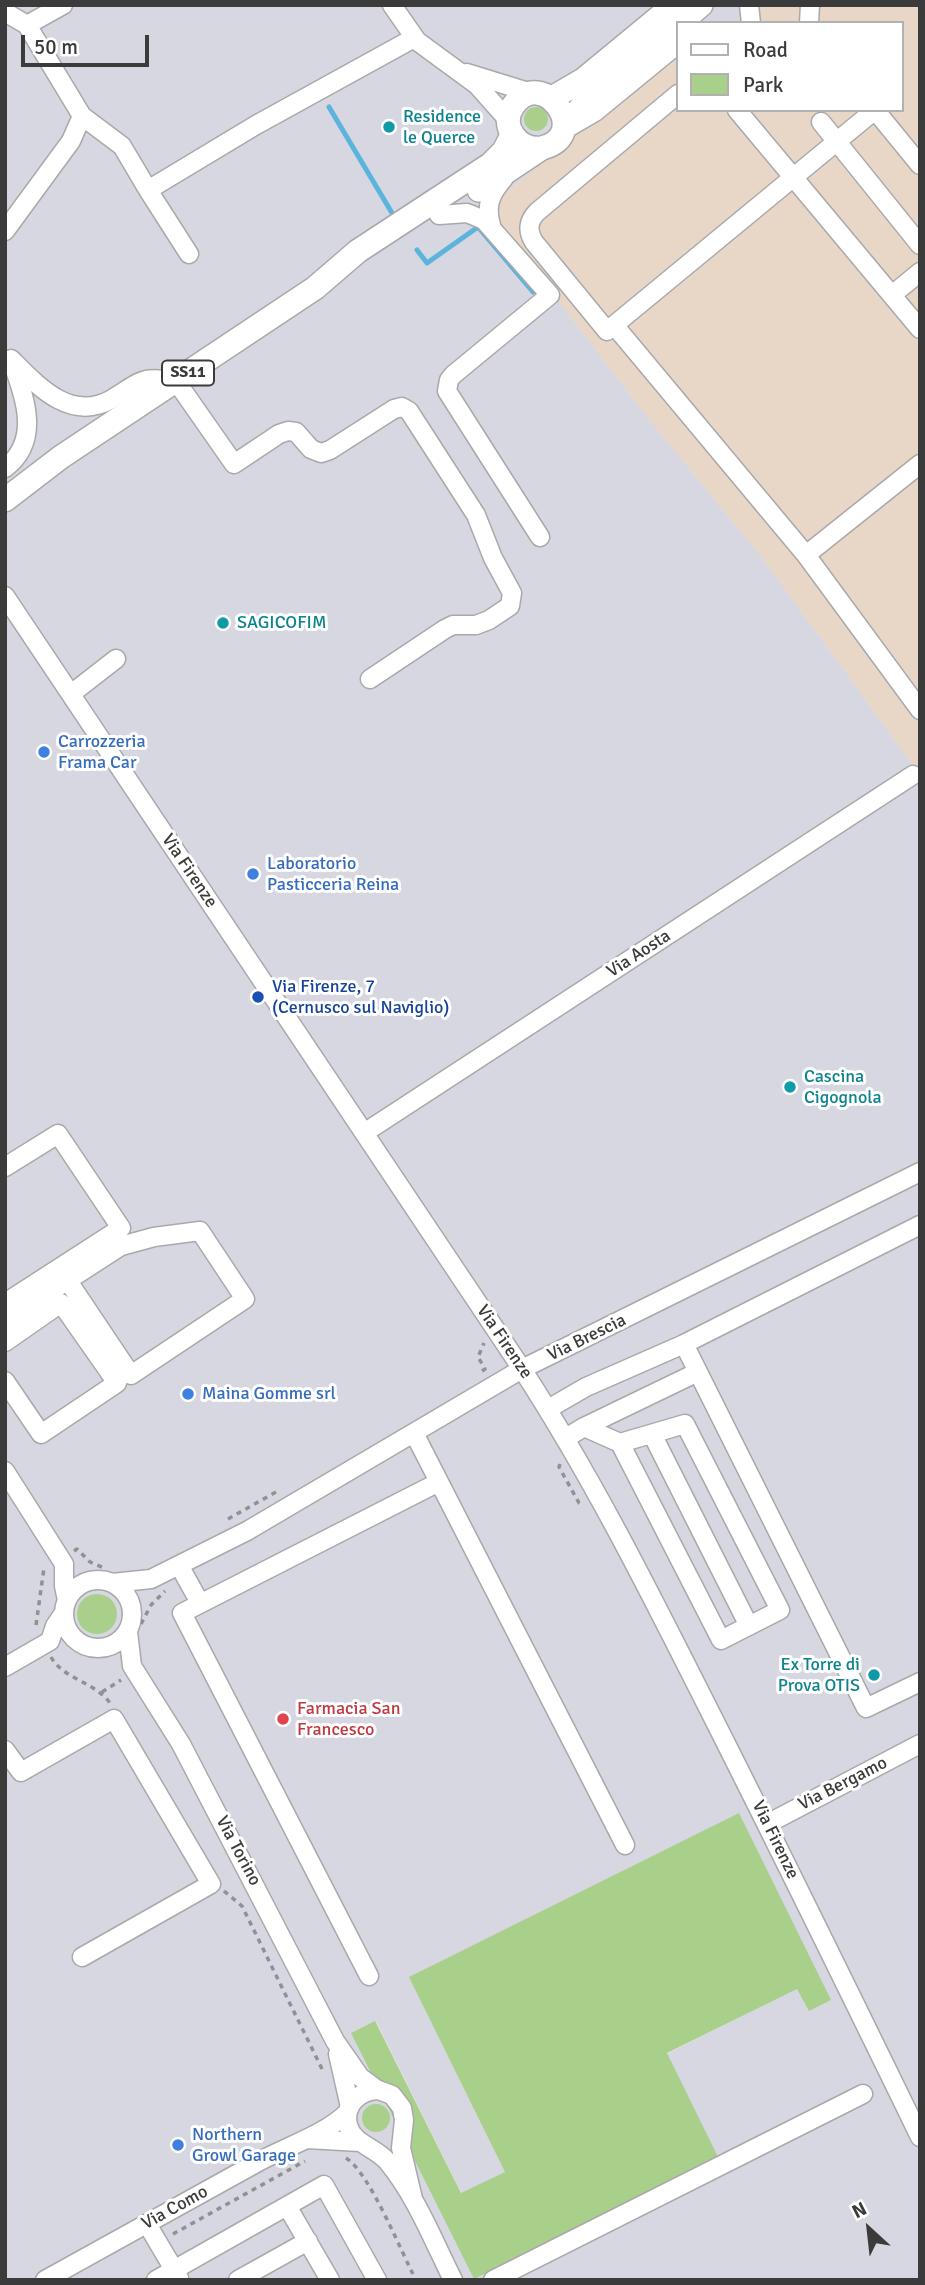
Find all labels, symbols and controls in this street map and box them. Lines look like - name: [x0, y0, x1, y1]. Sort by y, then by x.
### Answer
- scale bar: [24, 21, 152, 65]
- legend: [676, 21, 904, 112]
- text: 50 m: [34, 34, 78, 60]
- text: Road: [743, 37, 788, 63]
- text: Park: [743, 72, 783, 98]
- place label: Residence le Querce: [403, 106, 481, 148]
- marker: Residence le Querce: [381, 119, 397, 135]
- road number: SS11: [162, 360, 214, 386]
- place label: SAGICOFIM: [237, 612, 326, 634]
- marker: SAGICOFIM: [215, 615, 231, 631]
- place label: Carrozzeria Frama Car: [58, 731, 146, 774]
- marker: Carrozzeria Frama Car: [36, 744, 52, 760]
- street label: Via Firenze: [156, 830, 222, 912]
- place label: Laboratorio Pasticceria Reina: [267, 853, 399, 896]
- marker: Laboratorio Pasticceria Reina: [245, 866, 261, 882]
- street label: Via Aosta: [603, 925, 675, 983]
- place label: Via Firenze, 7 (Cernusco sul Naviglio): [272, 976, 449, 1018]
- marker: Via Firenze, 7 (Cernusco sul Naviglio): [250, 989, 266, 1005]
- place label: Cascina Cigognola: [804, 1066, 882, 1108]
- marker: Cascina Cigognola: [782, 1079, 798, 1095]
- street label: Via Firenze: [471, 1301, 537, 1383]
- street label: Via Brescia: [544, 1310, 630, 1366]
- place label: Maina Gomme srl: [202, 1383, 336, 1405]
- marker: Maina Gomme srl: [180, 1386, 196, 1402]
- place label: Ex Torre di Prova OTIS: [778, 1654, 860, 1696]
- marker: Ex Torre di Prova OTIS: [866, 1667, 882, 1683]
- place label: Farmacia San Francesco: [297, 1698, 401, 1740]
- marker: Farmacia San Francesco: [275, 1711, 291, 1727]
- street label: Via Bergamo: [795, 1752, 891, 1816]
- street label: Via Firenze: [747, 1797, 803, 1883]
- street label: Via Torino: [211, 1812, 265, 1890]
- place label: Northern Growl Garage: [192, 2124, 296, 2166]
- marker: Northern Growl Garage: [170, 2137, 186, 2153]
- street label: Via Como: [138, 2181, 212, 2235]
- north arrow: [834, 2194, 904, 2264]
- text: N: [848, 2197, 871, 2224]

